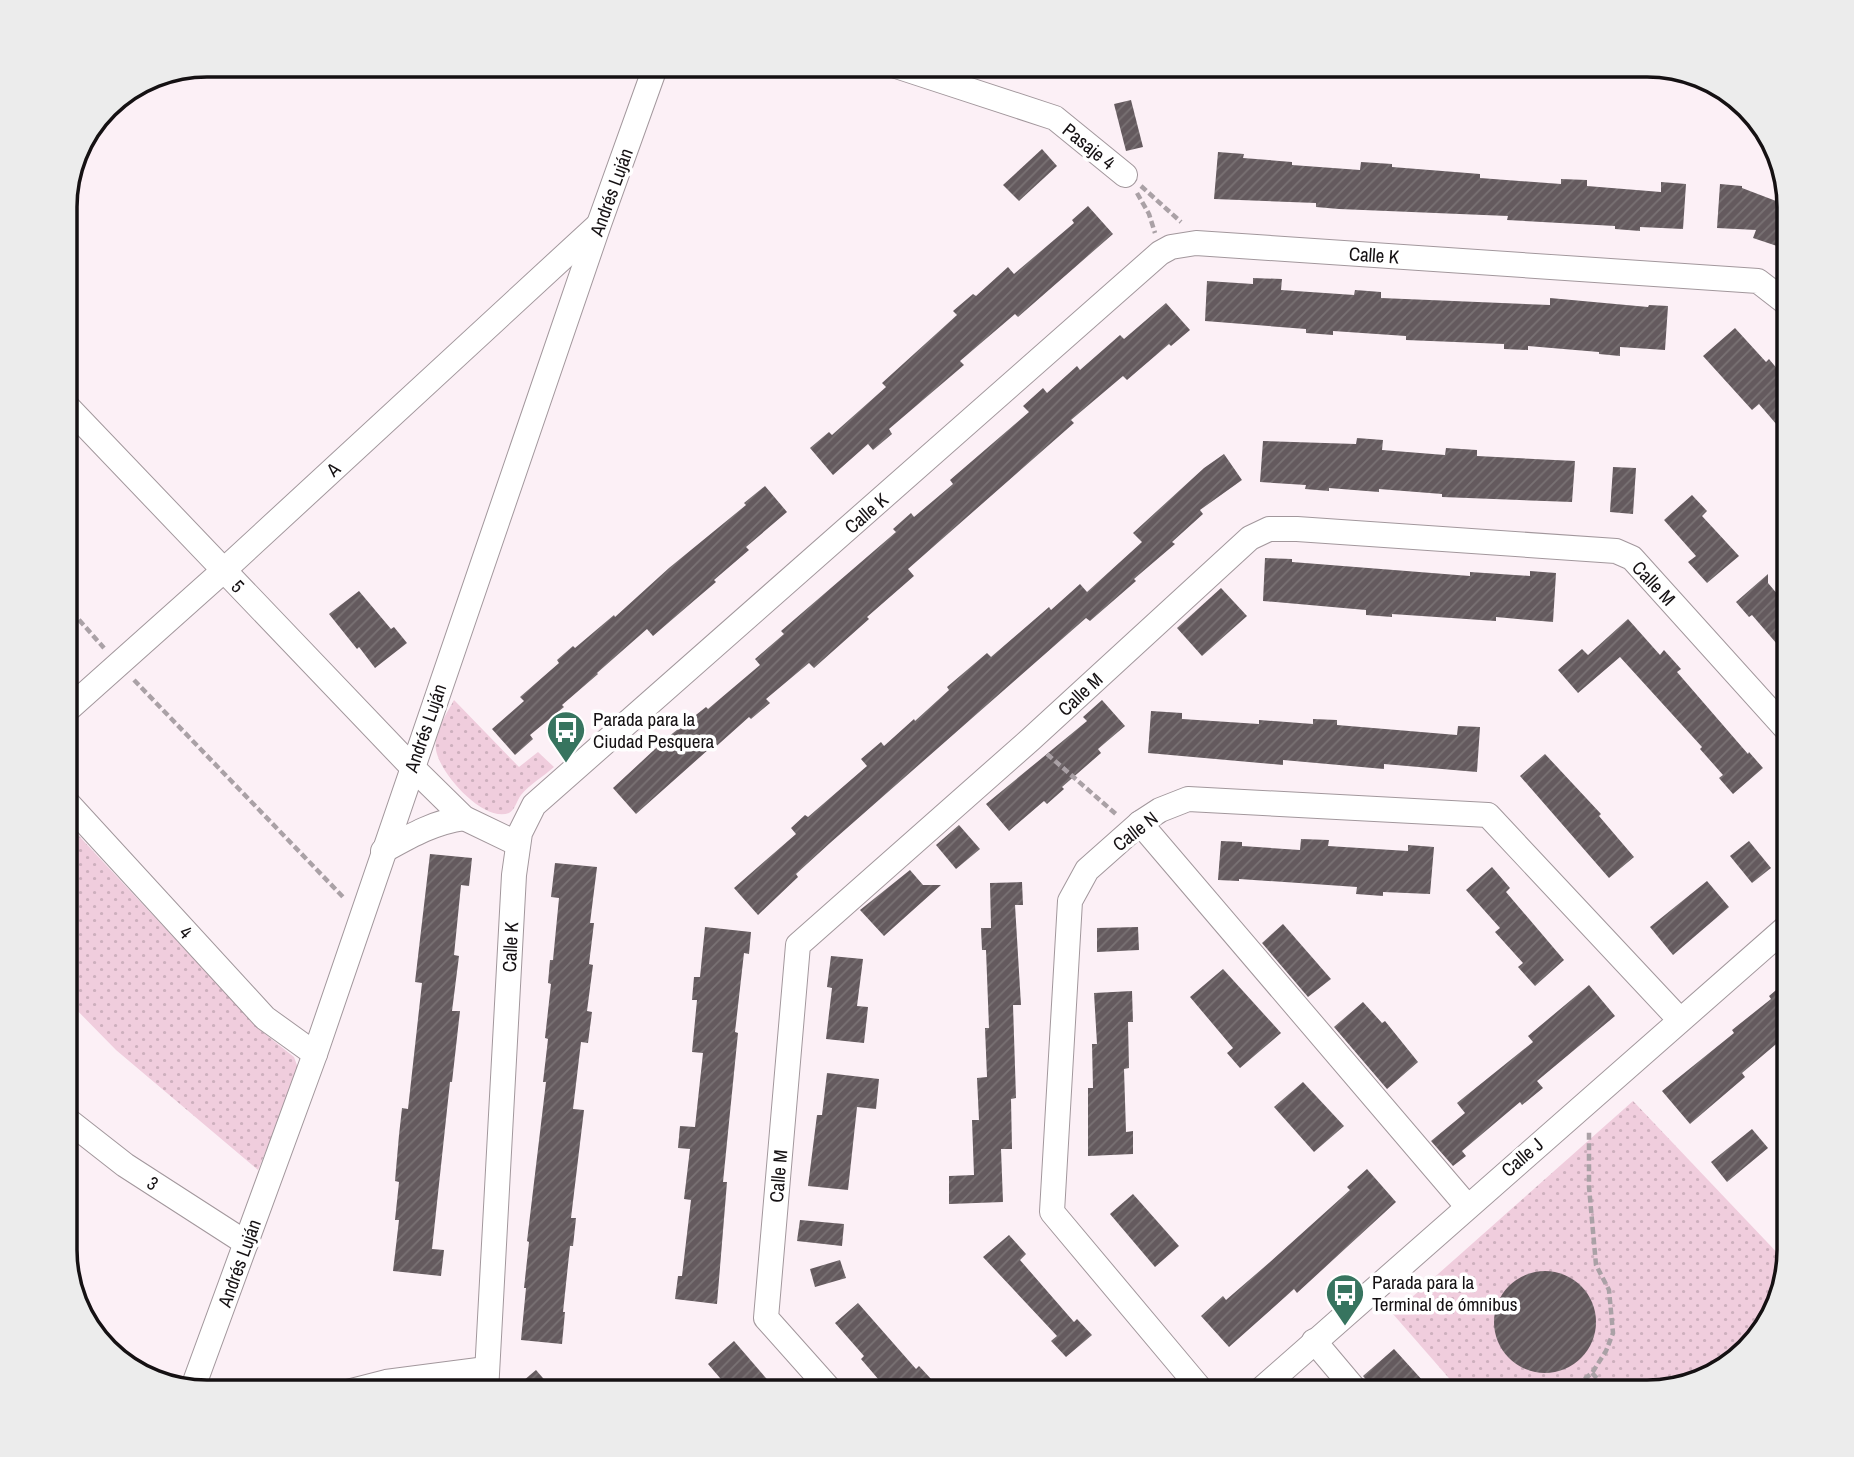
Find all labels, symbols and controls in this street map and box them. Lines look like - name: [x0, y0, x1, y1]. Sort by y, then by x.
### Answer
- street label: Pasaje 4: [1057, 117, 1121, 175]
- street label: Andrés Luján: [583, 144, 639, 241]
- street label: Calle K: [1348, 240, 1401, 270]
- street label: A: [320, 456, 346, 483]
- street label: Calle K: [839, 486, 894, 539]
- street label: Calle M: [1626, 555, 1682, 611]
- street label: 5: [226, 574, 251, 598]
- street label: Calle M: [1052, 666, 1108, 722]
- street label: Andrés Luján: [397, 680, 452, 777]
- place label: Parada para la Ciudad Pesquera: [593, 706, 715, 754]
- bus stop icon: Parada para la Ciudad Pesquera: [545, 709, 587, 764]
- street label: Calle N: [1107, 805, 1163, 857]
- street label: 4: [173, 920, 199, 944]
- street label: Calle K: [496, 921, 524, 973]
- street label: Calle J: [1495, 1132, 1549, 1182]
- street label: Calle M: [763, 1149, 793, 1203]
- street label: 3: [142, 1170, 164, 1196]
- street label: Andrés Luján: [211, 1215, 267, 1312]
- place label: Parada para la Terminal de ómnibus: [1372, 1269, 1518, 1317]
- bus stop icon: Parada para la Terminal de ómnibus: [1324, 1272, 1366, 1327]

